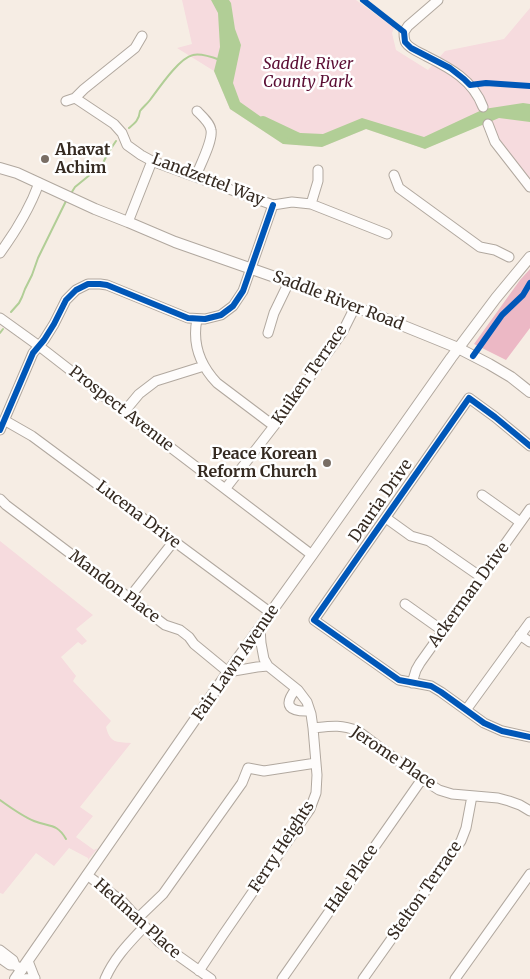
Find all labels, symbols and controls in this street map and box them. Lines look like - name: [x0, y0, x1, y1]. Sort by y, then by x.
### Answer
- park label: Saddle River County Park: [263, 54, 353, 92]
- place label: Ahavat Achim: [55, 140, 110, 178]
- street label: Landzettel Way: [149, 150, 267, 210]
- marker: Ahavat Achim: [39, 153, 51, 165]
- street label: Saddle River Road: [270, 267, 406, 335]
- street label: Kuiken Terrace: [269, 322, 351, 428]
- street label: Prospect Avenue: [65, 362, 177, 456]
- place label: Peace Korean Reform Church: [197, 444, 317, 482]
- street label: Dauria Drive: [345, 456, 417, 546]
- marker: Peace Korean Reform Church: [321, 457, 333, 469]
- street label: Lucena Drive: [92, 477, 184, 553]
- street label: Ackerman Drive: [425, 539, 513, 651]
- street label: Mandon Place: [65, 547, 163, 627]
- street label: Fair Lawn Avenue: [189, 601, 283, 725]
- street label: Jerome Place: [347, 723, 439, 793]
- street label: Ferry Heights: [245, 798, 319, 896]
- street label: Stelton Terrace: [384, 838, 466, 944]
- street label: Hale Place: [322, 841, 382, 917]
- street label: Hedman Place: [90, 875, 184, 963]

